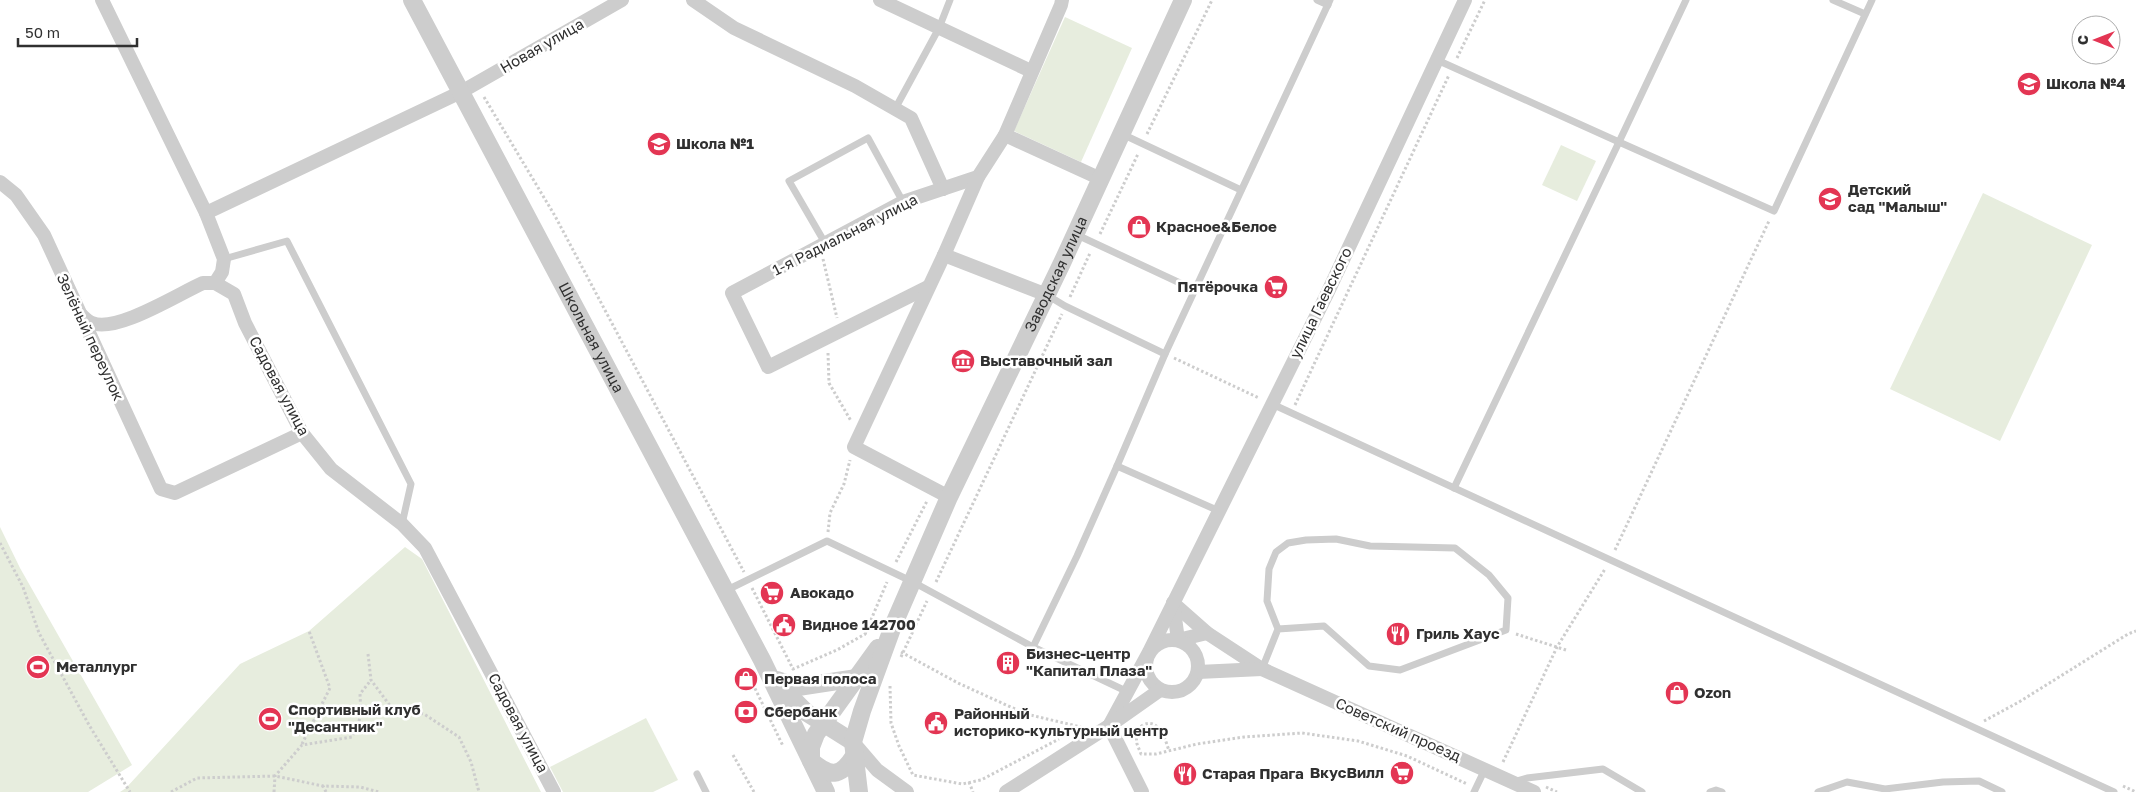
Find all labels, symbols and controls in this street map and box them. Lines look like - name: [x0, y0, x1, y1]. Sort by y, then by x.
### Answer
- street label: Новая улица: [496, 14, 587, 76]
- scale bar: [18, 15, 136, 47]
- north arrow: [2071, 15, 2121, 65]
- text: 50 m: [25, 23, 60, 41]
- text: С: [2074, 35, 2091, 45]
- school or university icon: Школа №4: [2016, 71, 2042, 97]
- place label: Школа №4: [2046, 74, 2126, 92]
- school or university icon: Школа №1: [646, 131, 672, 157]
- place label: Школа №1: [676, 134, 754, 152]
- place label: Детский сад "Малыш": [1848, 180, 1947, 215]
- school or university icon: Детский сад "Малыш": [1817, 186, 1843, 212]
- street label: 1-я Радиальная улица: [769, 190, 920, 279]
- street label: Заводская улица: [1020, 213, 1090, 335]
- shop icon: Красное&Белое: [1126, 214, 1152, 240]
- place label: Красное&Белое: [1156, 217, 1277, 235]
- street label: улица Гаевского: [1285, 244, 1355, 361]
- street label: Зелёный переулок: [53, 270, 128, 403]
- supermarket icon: Пятёрочка: [1263, 274, 1289, 300]
- place label: Пятёрочка: [1177, 277, 1258, 295]
- street label: Школьная улица: [555, 279, 628, 395]
- street label: Садовая улица: [246, 333, 314, 438]
- museum icon: Выставочный зал: [950, 348, 976, 374]
- place label: Выставочный зал: [980, 351, 1113, 369]
- supermarket icon: Авокадо: [759, 580, 785, 606]
- place label: Авокадо: [790, 583, 854, 601]
- public building icon: Видное 142700: [771, 612, 797, 638]
- place label: Видное 142700: [802, 615, 916, 633]
- restaurant icon: Гриль Хаус: [1385, 621, 1411, 647]
- place label: Гриль Хаус: [1416, 624, 1500, 642]
- place label: Бизнес-центр "Капитал Плаза": [1026, 644, 1152, 679]
- building icon: Бизнес-центр "Капитал Плаза": [995, 650, 1021, 676]
- sports icon: Металлург: [25, 654, 51, 680]
- place label: Металлург: [56, 657, 137, 675]
- shop icon: Первая полоса: [733, 666, 759, 692]
- place label: Первая полоса: [764, 669, 877, 687]
- street label: Садовая улица: [485, 670, 553, 775]
- shop icon: Ozon: [1664, 680, 1690, 706]
- place label: Ozon: [1694, 683, 1731, 701]
- street label: Советский проезд: [1333, 693, 1464, 765]
- bank icon: Сбербанк: [733, 699, 759, 725]
- place label: Спортивный клуб "Десантник": [288, 700, 421, 735]
- place label: Сбербанк: [764, 702, 838, 720]
- place label: Районный историко-культурный центр: [954, 704, 1168, 739]
- sports icon: Спортивный клуб "Десантник": [257, 706, 283, 732]
- public building icon: Районный историко-культурный центр: [923, 710, 949, 736]
- supermarket icon: ВкусВилл: [1389, 760, 1415, 786]
- restaurant icon: Старая Прага: [1172, 761, 1198, 787]
- place label: ВкусВилл: [1310, 763, 1384, 781]
- place label: Старая Прага: [1202, 764, 1304, 782]

